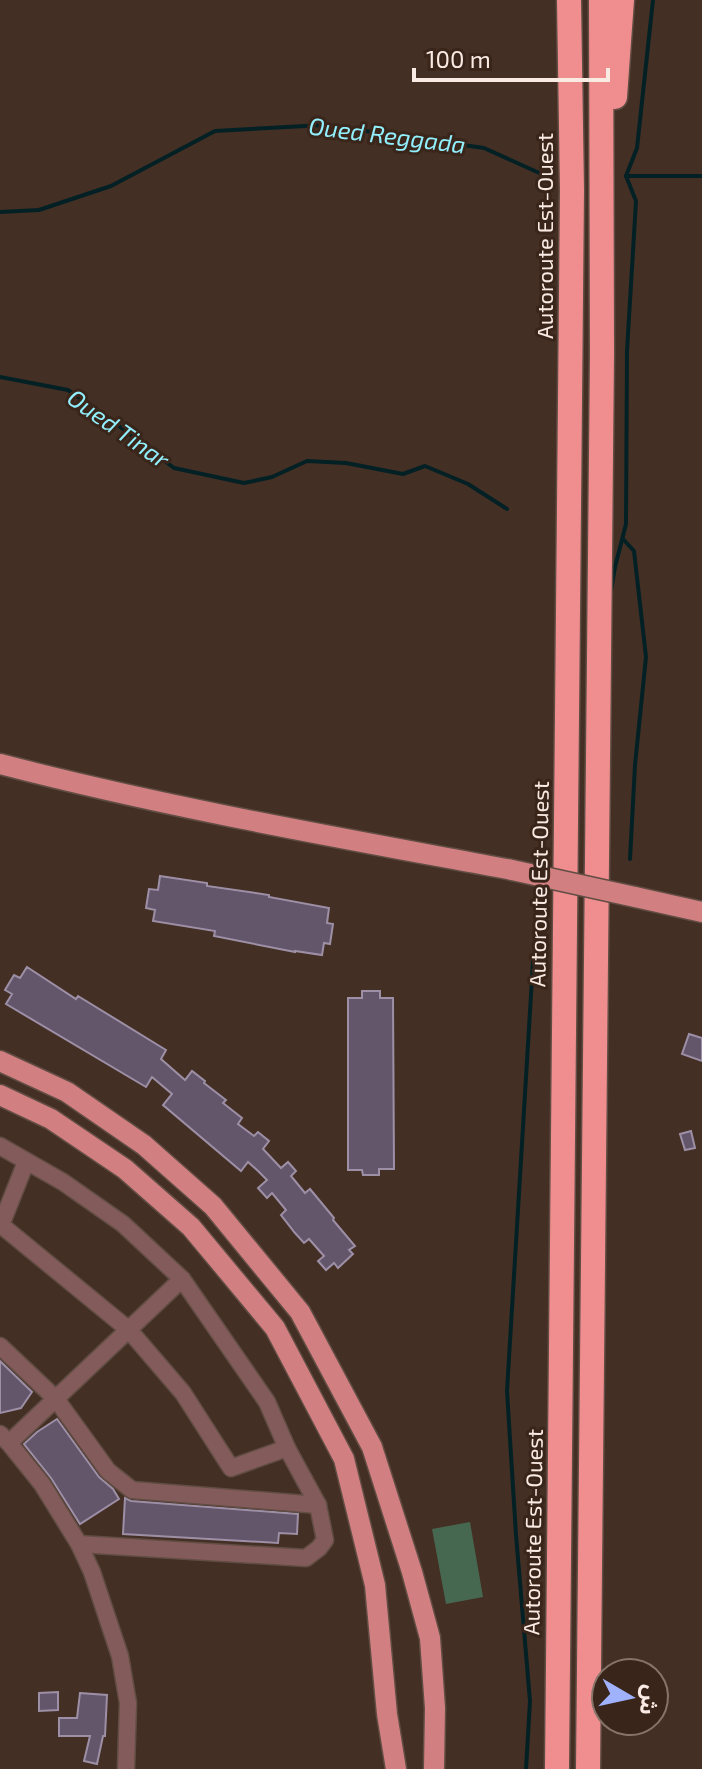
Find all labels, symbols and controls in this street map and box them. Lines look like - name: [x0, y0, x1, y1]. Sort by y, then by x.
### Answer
- scale bar: [414, 32, 608, 82]
- text: 100 m: [426, 44, 491, 73]
- water label: Oued Reggada: [307, 110, 467, 159]
- street label: Autoroute Est-Ouest: [531, 133, 557, 339]
- water label: Oued Tinar: [62, 382, 176, 474]
- street label: Autoroute Est-Ouest: [523, 781, 553, 987]
- street label: Autoroute Est-Ouest: [517, 1429, 547, 1635]
- north arrow: [590, 1657, 670, 1737]
- text: ش: [635, 1683, 666, 1717]

